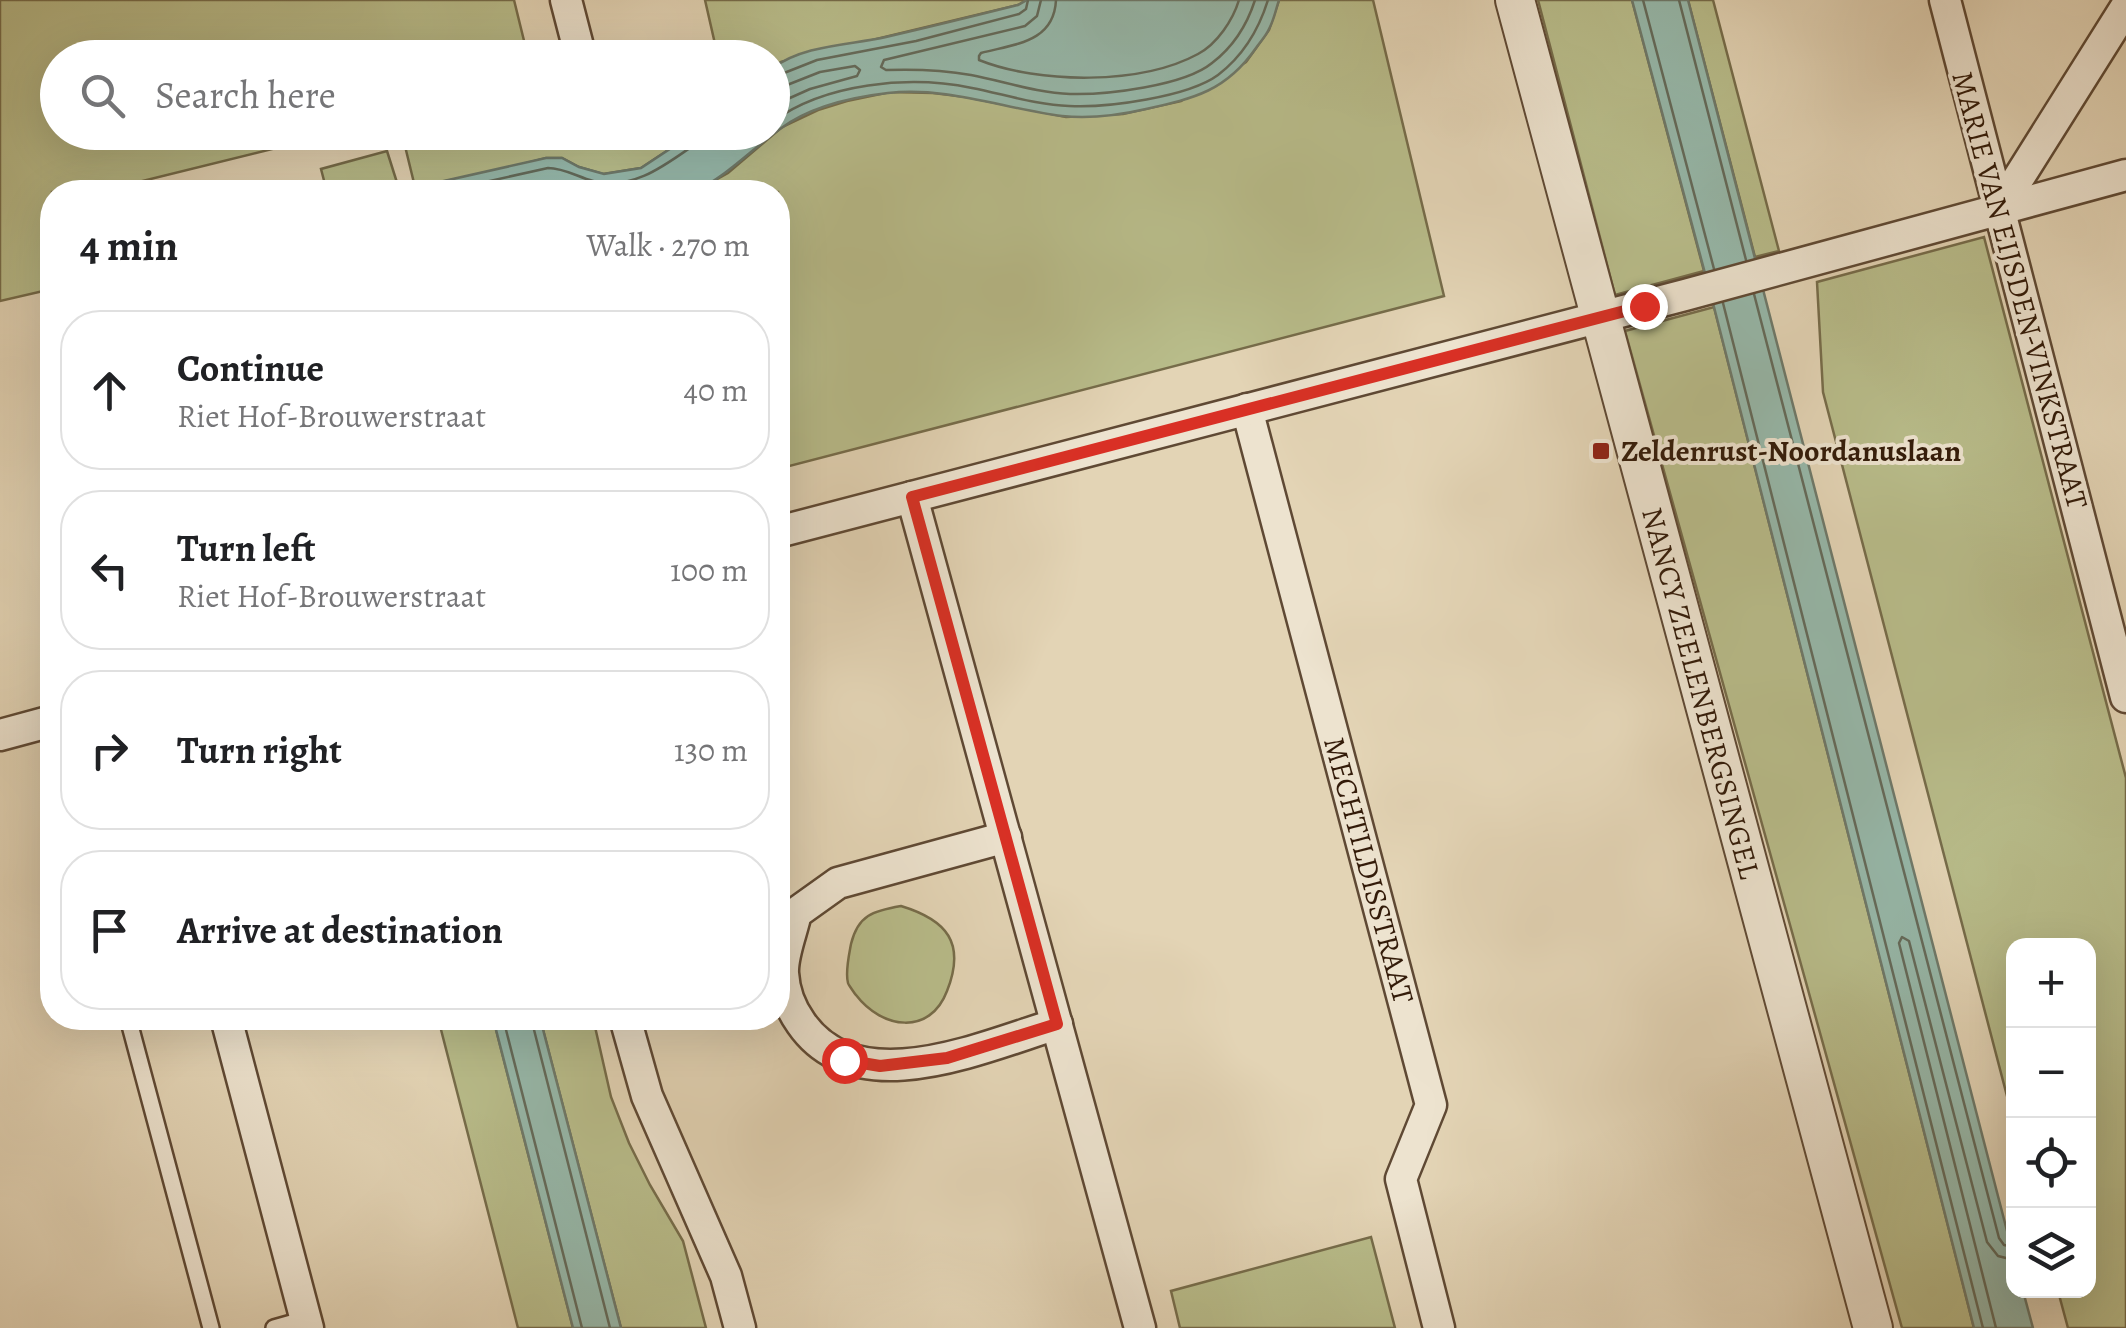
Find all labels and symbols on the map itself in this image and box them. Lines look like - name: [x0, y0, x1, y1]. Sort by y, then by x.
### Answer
- street label: MARIE VAN EIJSDEN-VINKSTRAAT: [1942, 67, 2098, 514]
- route end: [1622, 284, 1668, 330]
- place label: Zeldenrust-Noordanuslaan: [1621, 431, 1961, 471]
- marker: Zeldenrust-Noordanuslaan: [1590, 440, 1612, 462]
- street label: NANCY ZEELENBERGSINGEL: [1632, 503, 1770, 884]
- street label: MECHTILDISSTRAAT: [1314, 732, 1424, 1008]
- route start: [822, 1038, 868, 1084]

